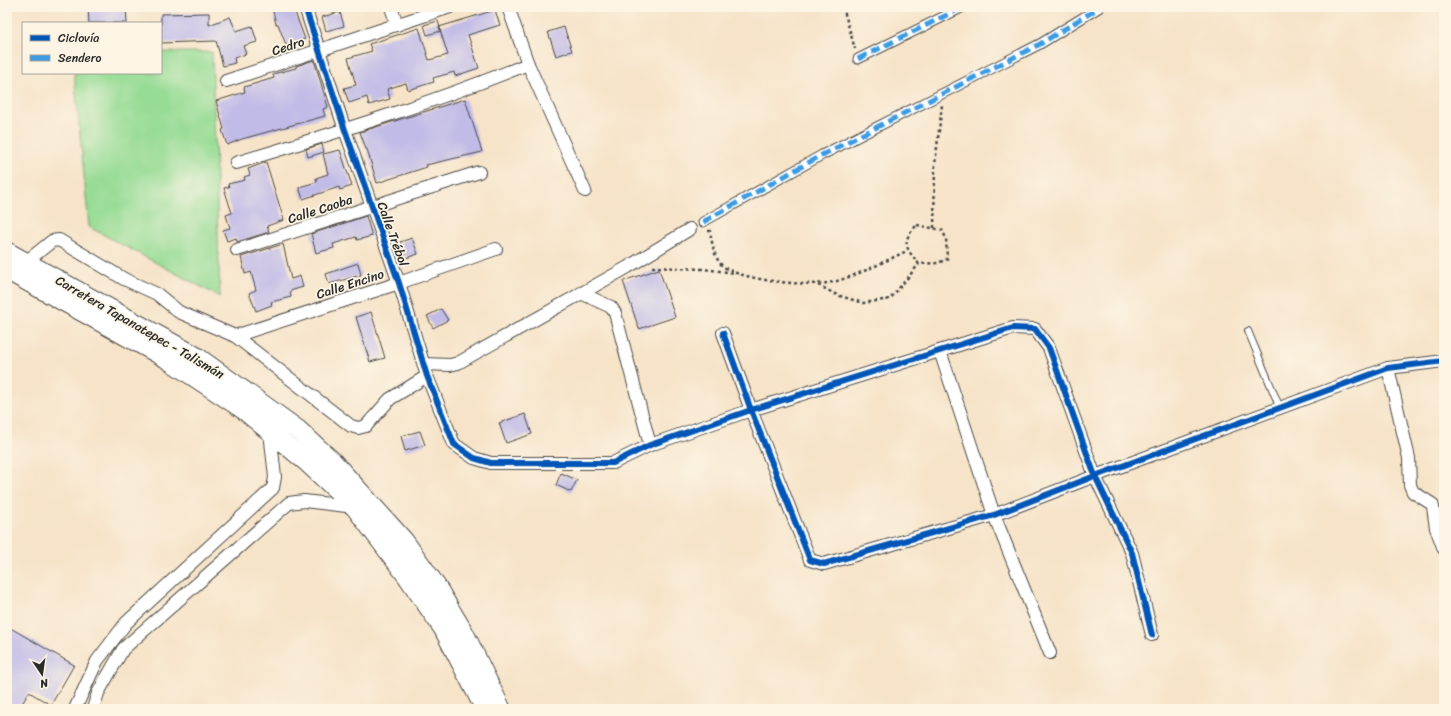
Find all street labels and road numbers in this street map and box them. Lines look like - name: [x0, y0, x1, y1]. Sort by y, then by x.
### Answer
- street label: Cedro: [268, 30, 308, 62]
- street label: Calle Caoba: [285, 188, 356, 230]
- street label: Calle Trébol: [371, 198, 415, 270]
- street label: Calle Encino: [313, 262, 387, 306]
- street label: Carretera Tapanatepec - Talismán: [51, 269, 229, 385]

